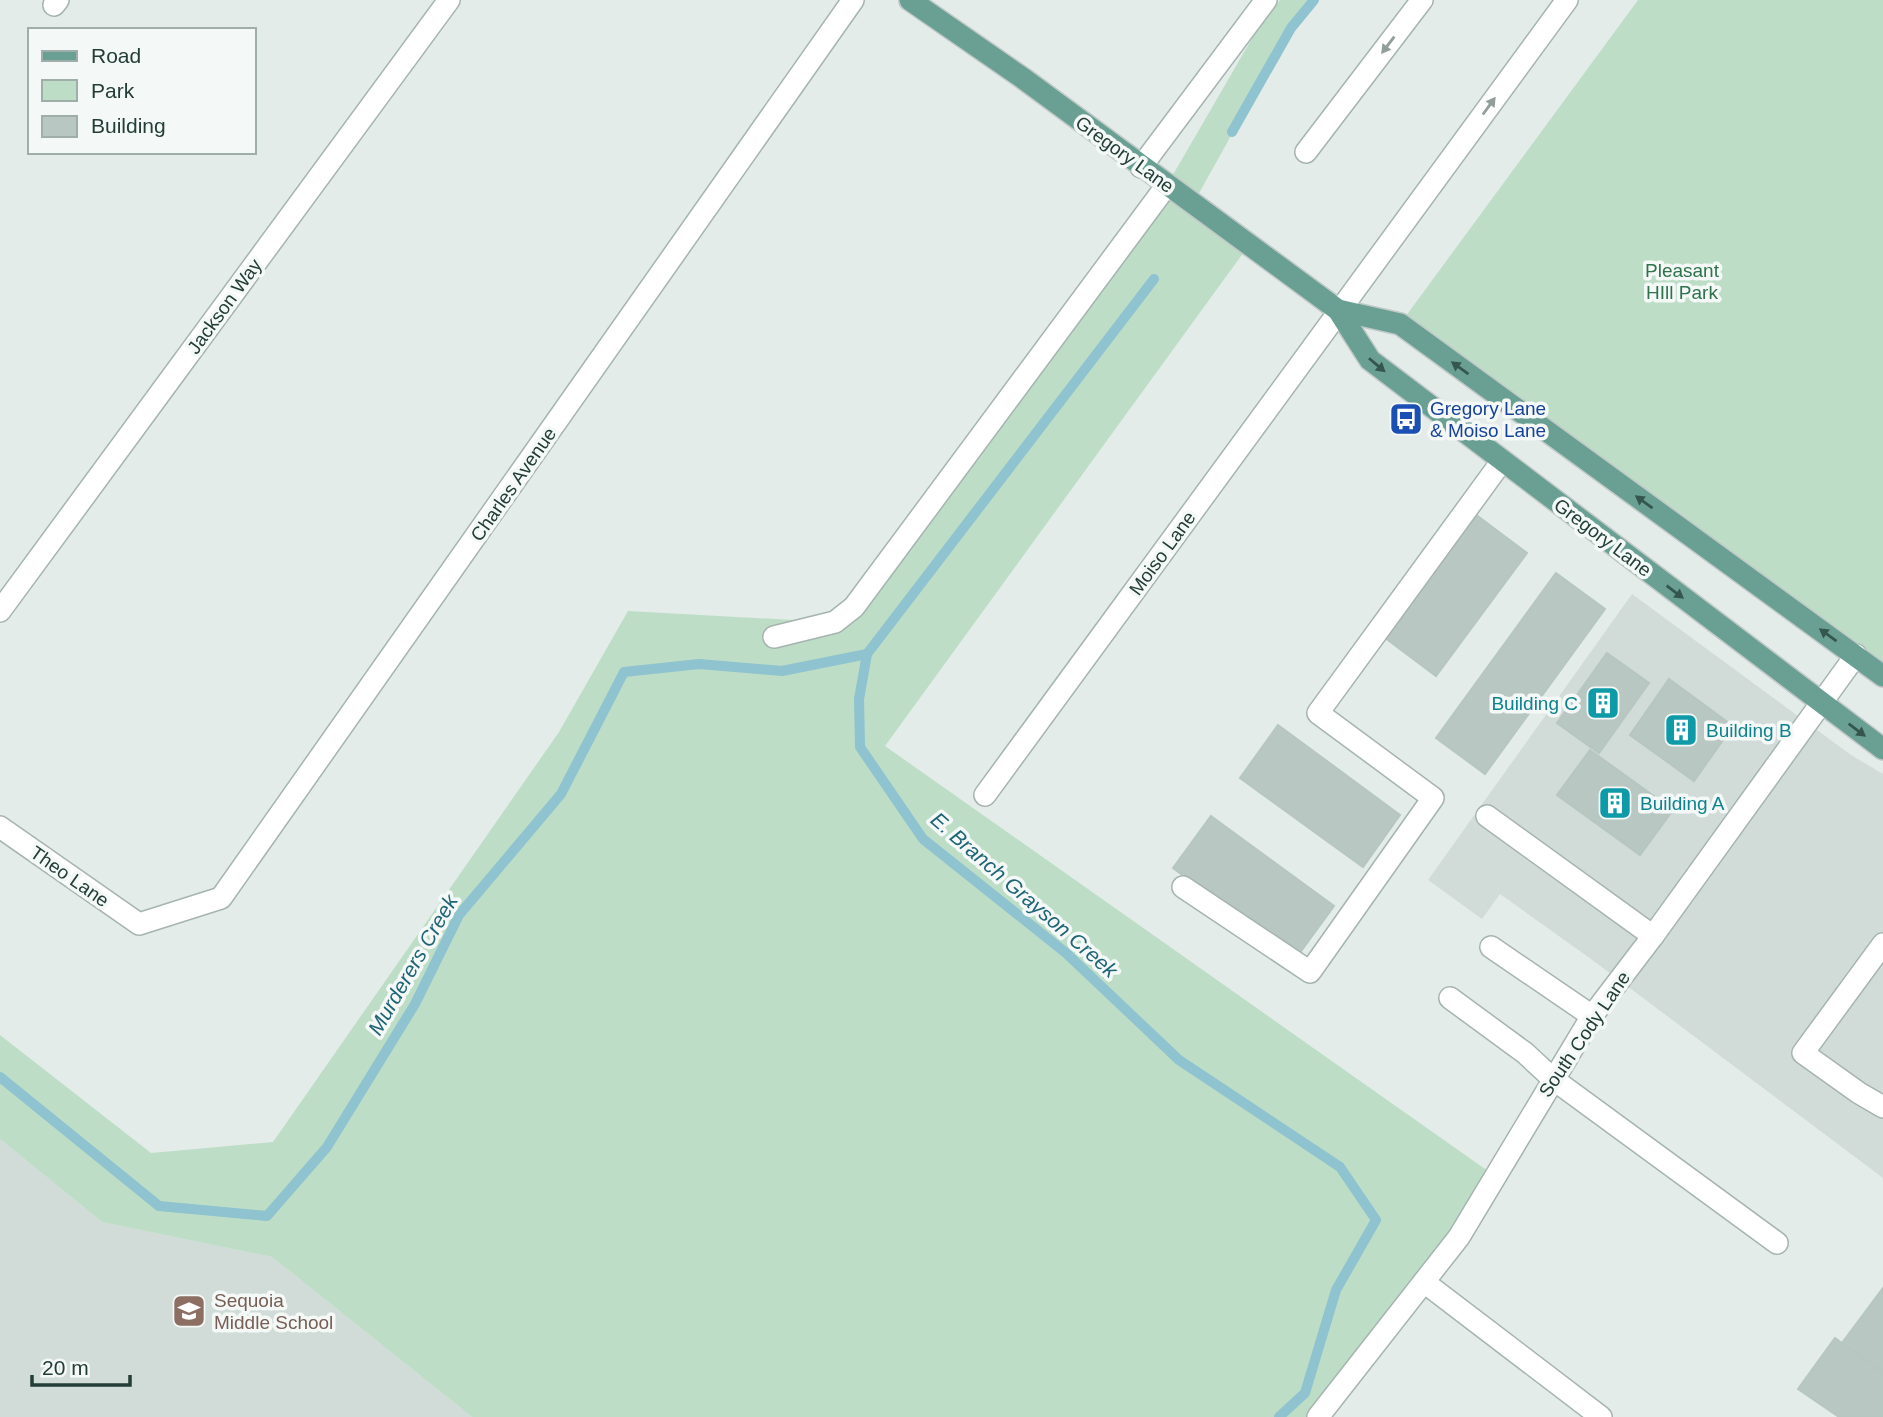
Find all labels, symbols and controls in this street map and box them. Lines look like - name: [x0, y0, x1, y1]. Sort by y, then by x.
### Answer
- legend: [28, 28, 256, 154]
- one-way arrow: [1381, 36, 1395, 54]
- text: Road: [91, 44, 141, 67]
- text: Park: [91, 79, 135, 102]
- one-way arrow: [1482, 97, 1496, 115]
- street label: Gregory Lane: [1072, 112, 1178, 197]
- text: Building: [91, 114, 166, 137]
- street label: Jackson Way: [183, 254, 266, 358]
- park label: Pleasant HIll Park: [1645, 260, 1720, 303]
- one-way arrow: [1368, 358, 1386, 373]
- one-way arrow: [1451, 361, 1469, 375]
- place label: Gregory Lane & Moiso Lane: [1430, 398, 1546, 441]
- bus stop icon: Gregory Lane & Moiso Lane: [1387, 400, 1425, 438]
- street label: Charles Avenue: [466, 423, 560, 545]
- street label: Gregory Lane: [1550, 494, 1655, 581]
- one-way arrow: [1634, 495, 1653, 509]
- street label: Moiso Lane: [1125, 507, 1200, 599]
- one-way arrow: [1666, 585, 1684, 599]
- one-way arrow: [1819, 628, 1837, 642]
- building icon: Building C: [1584, 684, 1622, 722]
- place label: Building C: [1491, 693, 1578, 714]
- building icon: Building B: [1662, 711, 1700, 749]
- place label: Building B: [1706, 720, 1792, 741]
- one-way arrow: [1847, 722, 1865, 737]
- building icon: Building A: [1596, 784, 1634, 822]
- place label: Building A: [1640, 793, 1725, 814]
- water label: E. Branch Grayson Creek: [926, 807, 1123, 983]
- street label: Theo Lane: [26, 842, 113, 911]
- water label: Murderers Creek: [363, 889, 463, 1039]
- street label: South Cody Lane: [1535, 968, 1634, 1101]
- place label: Sequoia Middle School: [214, 1290, 333, 1333]
- school or university icon: Sequoia Middle School: [170, 1292, 208, 1330]
- scale bar: [32, 1344, 130, 1388]
- text: 20 m: [42, 1356, 89, 1379]

